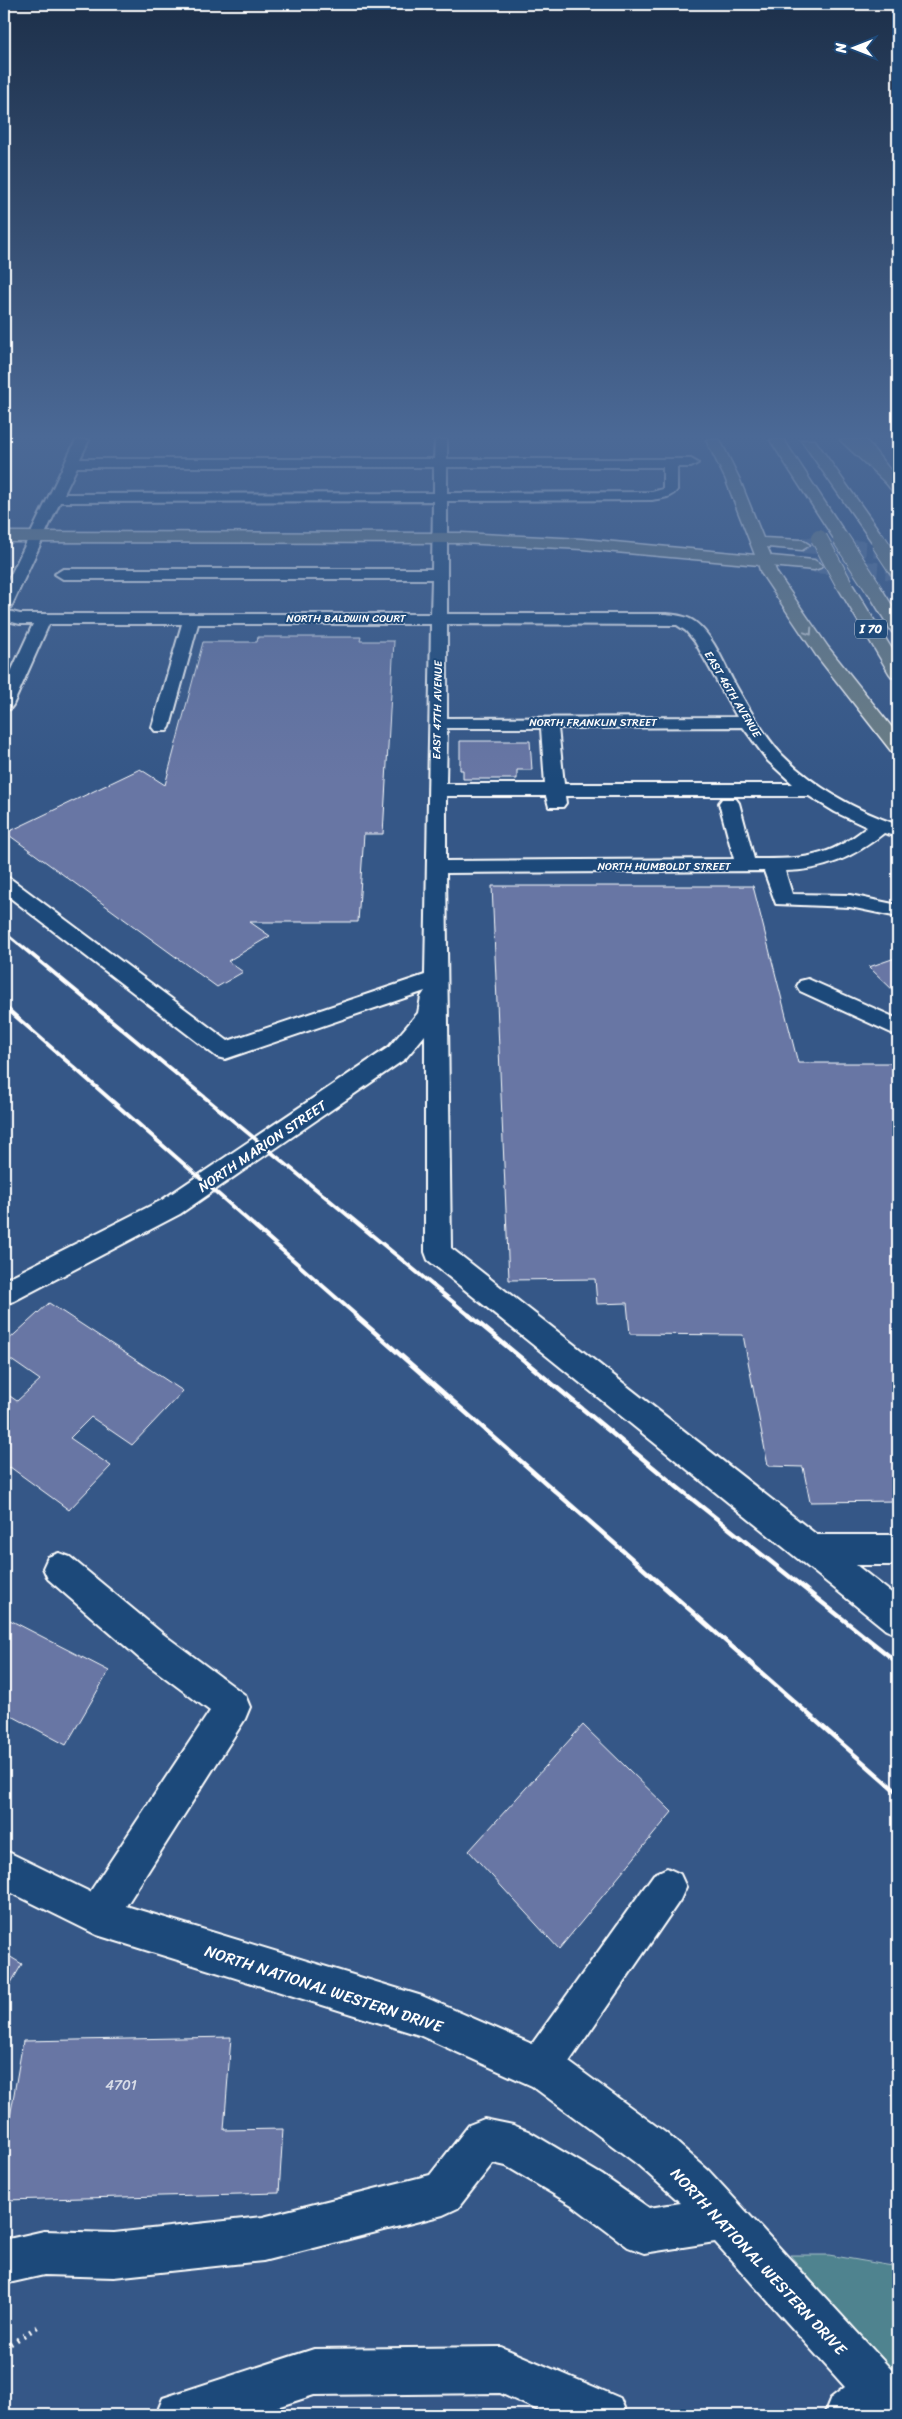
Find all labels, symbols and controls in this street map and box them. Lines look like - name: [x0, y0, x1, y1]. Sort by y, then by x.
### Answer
- north arrow: [830, 22, 880, 72]
- text: N: [829, 43, 854, 54]
- street label: NORTH BALDWIN COURT: [286, 609, 406, 628]
- road number: I 70: [855, 620, 887, 638]
- one-way arrow: [802, 626, 812, 635]
- street label: EAST 46TH AVENUE: [699, 647, 767, 742]
- street label: EAST 47TH AVENUE: [427, 660, 448, 760]
- street label: NORTH FRANKLIN STREET: [529, 713, 658, 732]
- street label: NORTH HUMBOLDT STREET: [597, 857, 732, 876]
- street label: NORTH MARION STREET: [193, 1093, 333, 1199]
- street label: NORTH NATIONAL WESTERN DRIVE: [201, 1936, 448, 2041]
- house number: 4701: [105, 2073, 137, 2098]
- street label: NORTH NATIONAL WESTERN DRIVE: [663, 2160, 855, 2363]

